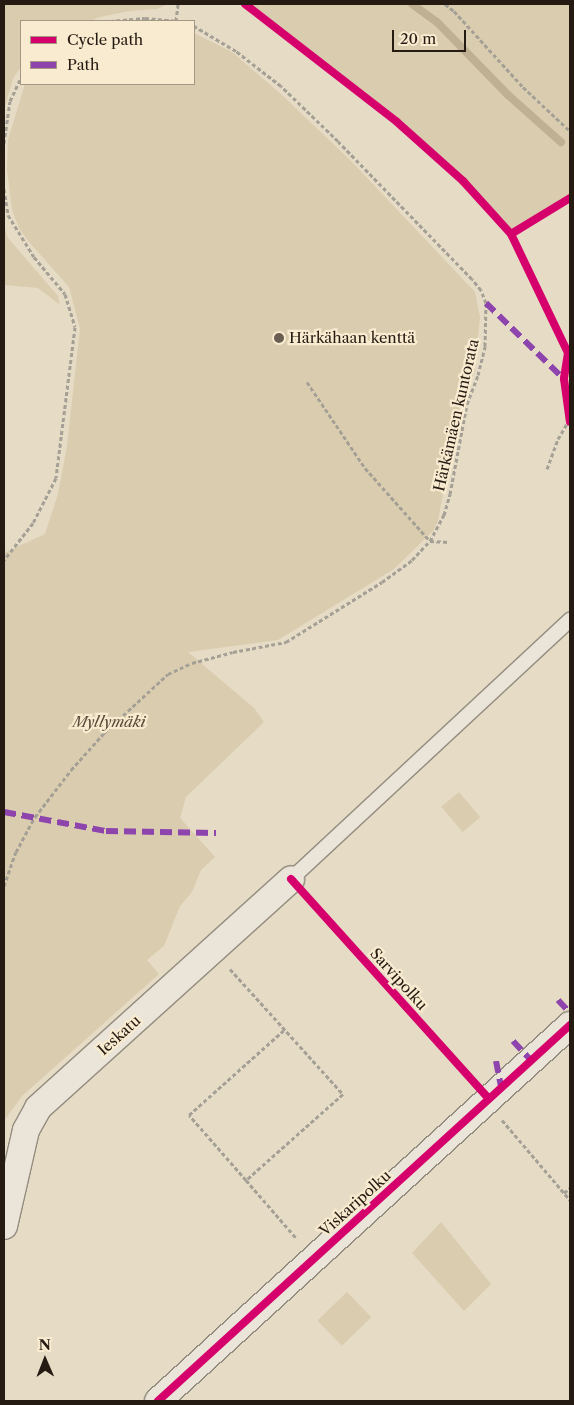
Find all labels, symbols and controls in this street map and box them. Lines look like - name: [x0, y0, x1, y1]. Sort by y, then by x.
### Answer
- legend: [20, 20, 195, 85]
- scale bar: [394, 20, 468, 52]
- text: 20 m: [400, 29, 436, 48]
- text: Cycle path: [67, 30, 143, 49]
- text: Path: [67, 55, 99, 74]
- place label: Härkähaan kenttä: [289, 329, 415, 347]
- marker: Härkähaan kenttä: [273, 332, 285, 344]
- street label: Härkämäen kuntorata: [430, 337, 482, 493]
- park label: Myllymäki: [73, 713, 145, 731]
- street label: Sarvipolku: [367, 945, 431, 1013]
- street label: Ieskatu: [94, 1011, 144, 1059]
- street label: Viskaripolku: [316, 1166, 394, 1240]
- north arrow: [20, 1335, 70, 1385]
- text: N: [38, 1336, 51, 1354]

